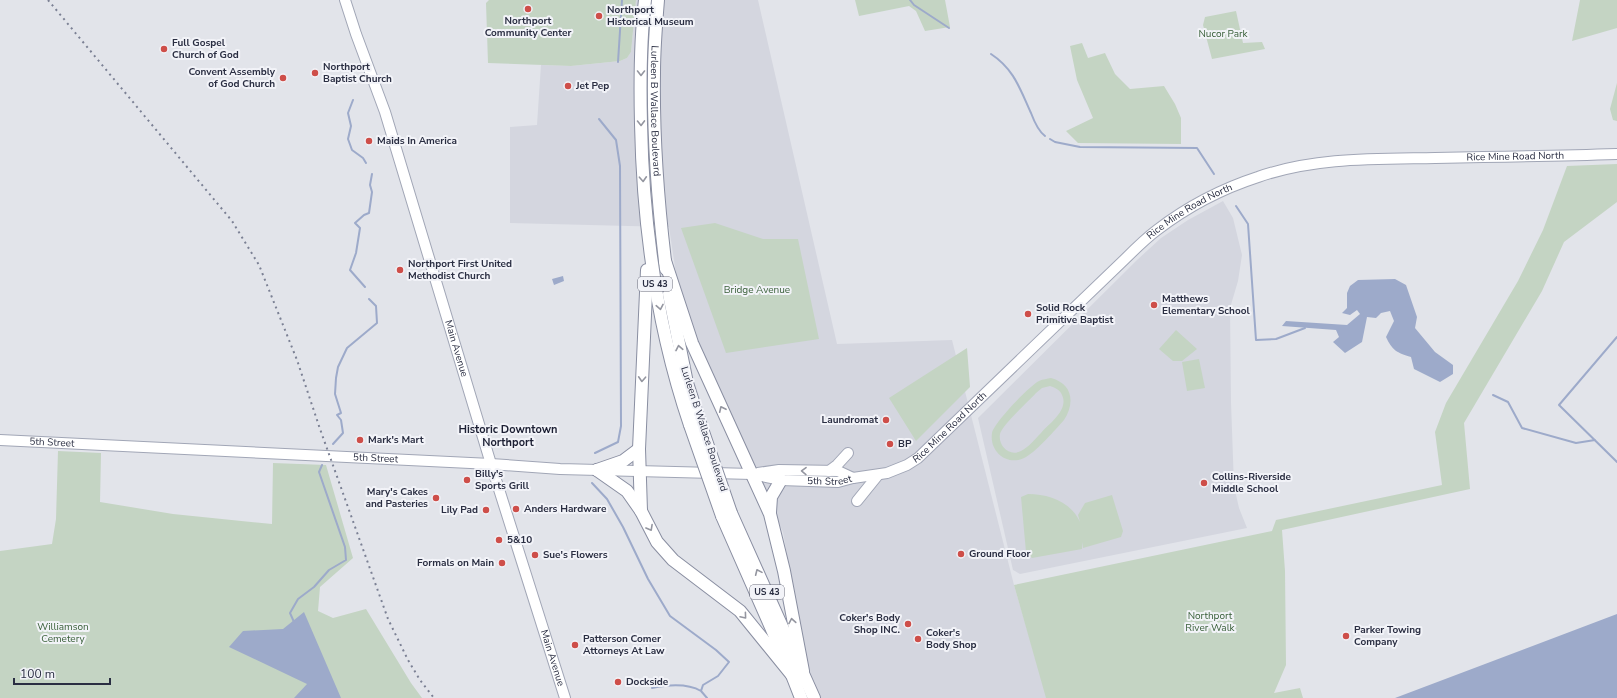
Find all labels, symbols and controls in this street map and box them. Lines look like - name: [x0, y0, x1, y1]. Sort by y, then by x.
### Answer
- place label: Northport Historical Museum: [607, 3, 694, 29]
- marker: Northport Community Center: [523, 4, 533, 14]
- marker: Northport Historical Museum: [594, 11, 604, 21]
- place label: Northport Community Center: [485, 14, 571, 40]
- park label: Nucor Park: [1198, 27, 1249, 41]
- place label: Full Gospel Church of God: [172, 36, 239, 62]
- marker: Full Gospel Church of God: [159, 44, 169, 54]
- street label: Lurleen B Wallace Boulevard: [647, 45, 664, 177]
- place label: Northport Baptist Church: [323, 60, 392, 86]
- place label: Convent Assembly of God Church: [188, 65, 276, 91]
- marker: Northport Baptist Church: [310, 68, 320, 78]
- one-way arrow: [637, 70, 645, 76]
- marker: Convent Assembly of God Church: [278, 73, 288, 83]
- place label: Jet Pep: [575, 79, 609, 93]
- marker: Jet Pep: [563, 81, 573, 91]
- one-way arrow: [637, 120, 645, 126]
- place label: Maids In America: [377, 134, 457, 148]
- marker: Maids In America: [364, 136, 374, 146]
- street label: Rice Mine Road North: [1466, 149, 1564, 164]
- one-way arrow: [639, 176, 648, 182]
- street label: Rice Mine Road North: [1144, 180, 1235, 242]
- place label: Northport First United Methodist Church: [408, 257, 512, 283]
- marker: Northport First United Methodist Church: [395, 265, 405, 275]
- road number: US 43: [638, 277, 672, 291]
- park label: Bridge Avenue: [724, 283, 790, 297]
- place label: Matthews Elementary School: [1162, 292, 1250, 318]
- marker: Matthews Elementary School: [1149, 300, 1159, 310]
- place label: Solid Rock Primitive Baptist: [1036, 301, 1113, 327]
- one-way arrow: [655, 304, 664, 311]
- marker: Solid Rock Primitive Baptist: [1023, 309, 1033, 319]
- street label: Main Avenue: [441, 319, 471, 379]
- one-way arrow: [676, 345, 684, 352]
- street label: Lurleen B Wallace Boulevard: [677, 365, 731, 494]
- one-way arrow: [638, 376, 647, 382]
- street label: Rice Mine Road North: [910, 389, 990, 467]
- one-way arrow: [719, 406, 727, 414]
- place label: Laundromat: [822, 413, 878, 427]
- marker: Laundromat: [881, 415, 891, 425]
- district label: Historic Downtown Northport: [458, 422, 558, 450]
- place label: Mark's Mart: [368, 433, 424, 447]
- street label: 5th Street: [29, 434, 75, 451]
- marker: Mark's Mart: [355, 435, 365, 445]
- place label: BP: [898, 437, 912, 451]
- marker: BP: [885, 439, 895, 449]
- street label: 5th Street: [353, 450, 399, 466]
- one-way arrow: [801, 466, 807, 475]
- place label: Billy's Sports Grill: [475, 467, 530, 493]
- place label: Collins-Riverside Middle School: [1212, 470, 1292, 496]
- street label: 5th Street: [807, 471, 854, 489]
- marker: Billy's Sports Grill: [462, 475, 472, 485]
- marker: Collins-Riverside Middle School: [1199, 478, 1209, 488]
- place label: Mary's Cakes and Pasteries: [365, 485, 428, 511]
- marker: Mary's Cakes and Pasteries: [431, 493, 441, 503]
- place label: Anders Hardware: [524, 502, 607, 516]
- place label: Lily Pad: [441, 503, 478, 517]
- marker: Anders Hardware: [511, 504, 521, 514]
- marker: Lily Pad: [481, 505, 491, 515]
- one-way arrow: [645, 524, 653, 532]
- place label: 5&10: [507, 533, 532, 547]
- marker: 5&10: [494, 535, 504, 545]
- place label: Ground Floor: [969, 547, 1031, 561]
- place label: Sue's Flowers: [543, 548, 608, 562]
- marker: Ground Floor: [956, 549, 966, 559]
- marker: Sue's Flowers: [530, 550, 540, 560]
- place label: Formals on Main: [417, 556, 494, 570]
- marker: Formals on Main: [497, 558, 507, 568]
- one-way arrow: [755, 569, 763, 576]
- road number: US 43: [750, 585, 784, 599]
- park label: Northport River Walk: [1185, 609, 1236, 635]
- one-way arrow: [740, 611, 747, 619]
- place label: Coker's Body Shop INC.: [839, 611, 901, 637]
- one-way arrow: [789, 618, 797, 624]
- marker: Coker's Body Shop INC.: [903, 619, 913, 629]
- park label: Williamson Cemetery: [37, 620, 89, 646]
- place label: Parker Towing Company: [1354, 623, 1421, 649]
- place label: Coker's Body Shop: [926, 626, 977, 652]
- street label: Main Avenue: [537, 628, 568, 688]
- marker: Parker Towing Company: [1341, 631, 1351, 641]
- place label: Patterson Comer Attorneys At Law: [583, 632, 665, 658]
- marker: Coker's Body Shop: [913, 634, 923, 644]
- marker: Patterson Comer Attorneys At Law: [570, 640, 580, 650]
- scale bar: [14, 660, 110, 686]
- text: 100 m: [20, 666, 55, 682]
- place label: Dockside: [626, 675, 669, 689]
- marker: Dockside: [613, 677, 623, 687]

